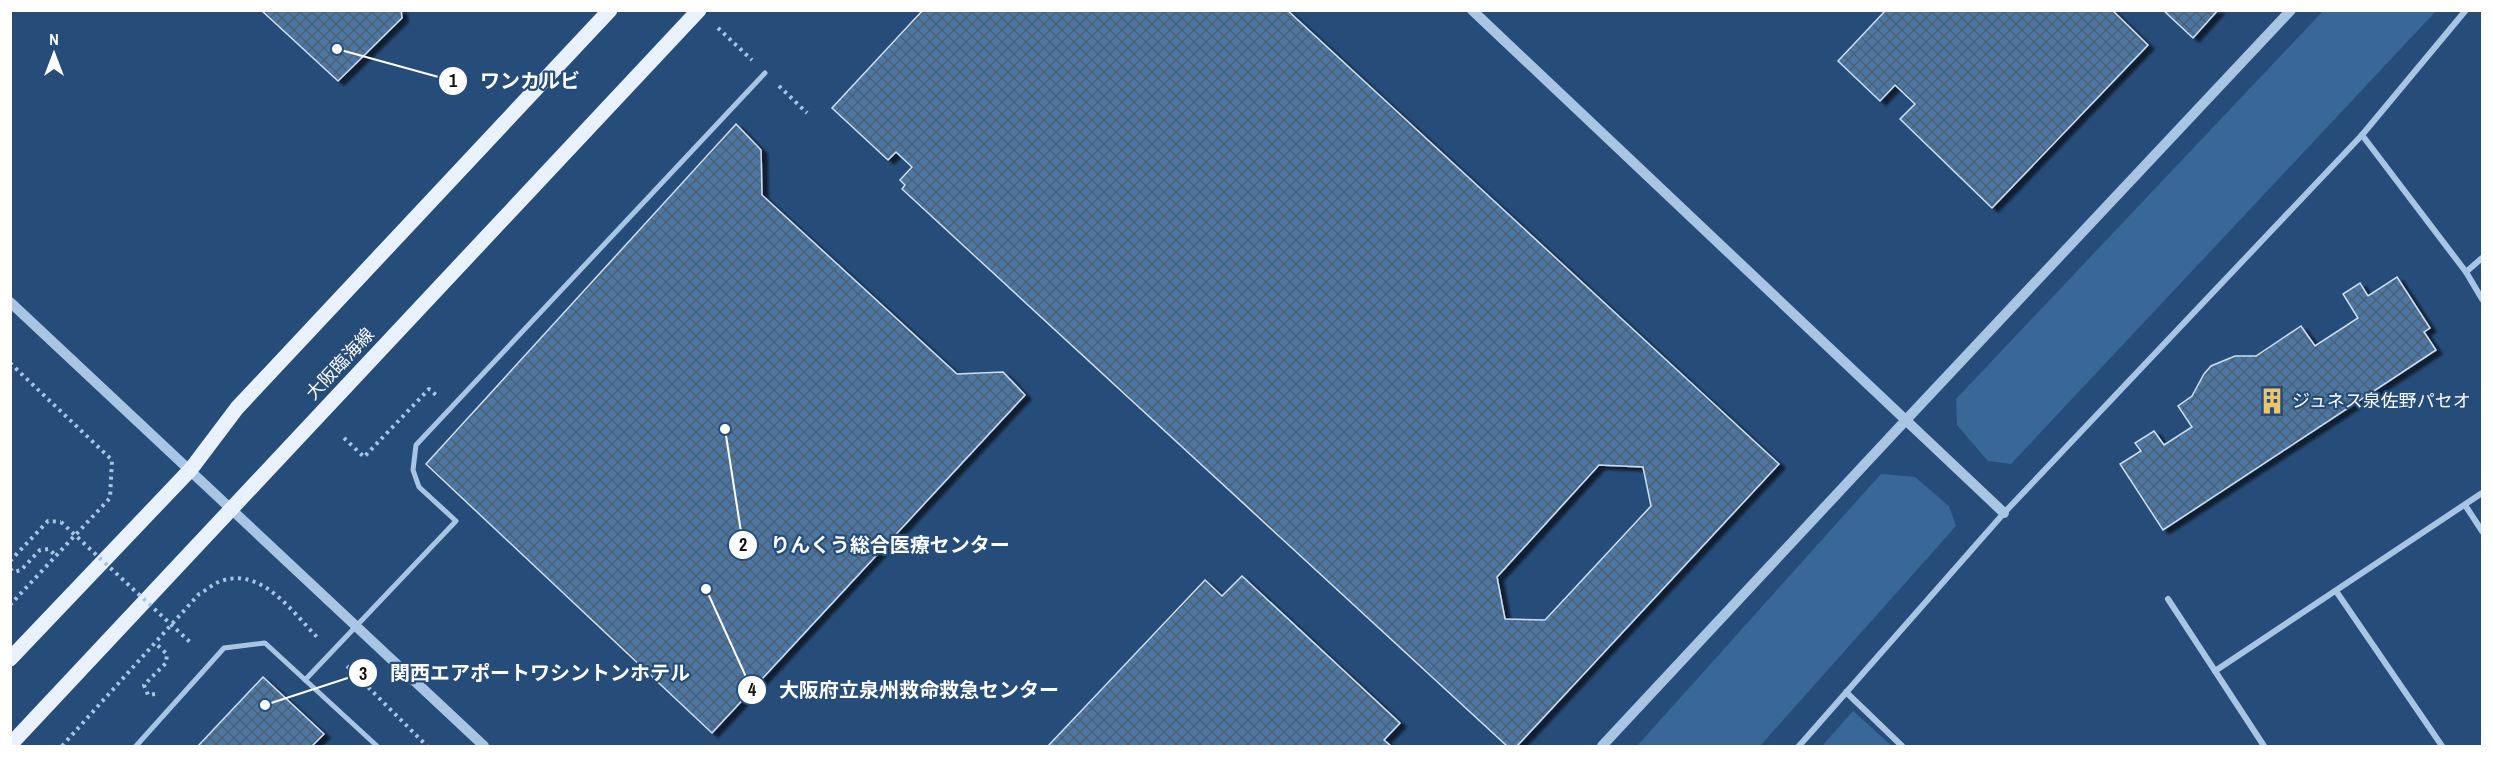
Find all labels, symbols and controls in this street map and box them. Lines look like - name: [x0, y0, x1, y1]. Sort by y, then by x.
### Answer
- north arrow: [24, 24, 84, 84]
- text: N: [49, 28, 59, 50]
- callout: ワンカルビ: [438, 62, 592, 100]
- text: ワンカルビ: [480, 67, 580, 94]
- text: 1: [449, 68, 458, 93]
- street label: 大阪臨海線: [300, 322, 379, 405]
- building icon: ジュネス泉佐野パセオ: [2257, 386, 2287, 416]
- place label: ジュネス泉佐野パセオ: [2292, 388, 2471, 413]
- callout: りんくう総合医療センター: [728, 526, 1022, 564]
- text: りんくう総合医療センター: [770, 531, 1010, 558]
- text: 2: [739, 532, 747, 557]
- callout: 関西エアポートワシントンホテル: [348, 654, 702, 692]
- text: 関西エアポートワシントンホテル: [390, 659, 690, 686]
- text: 3: [359, 661, 367, 686]
- callout: 大阪府立泉州救命救急センター: [737, 671, 1071, 709]
- text: 大阪府立泉州救命救急センター: [779, 676, 1059, 703]
- text: 4: [748, 677, 757, 702]

